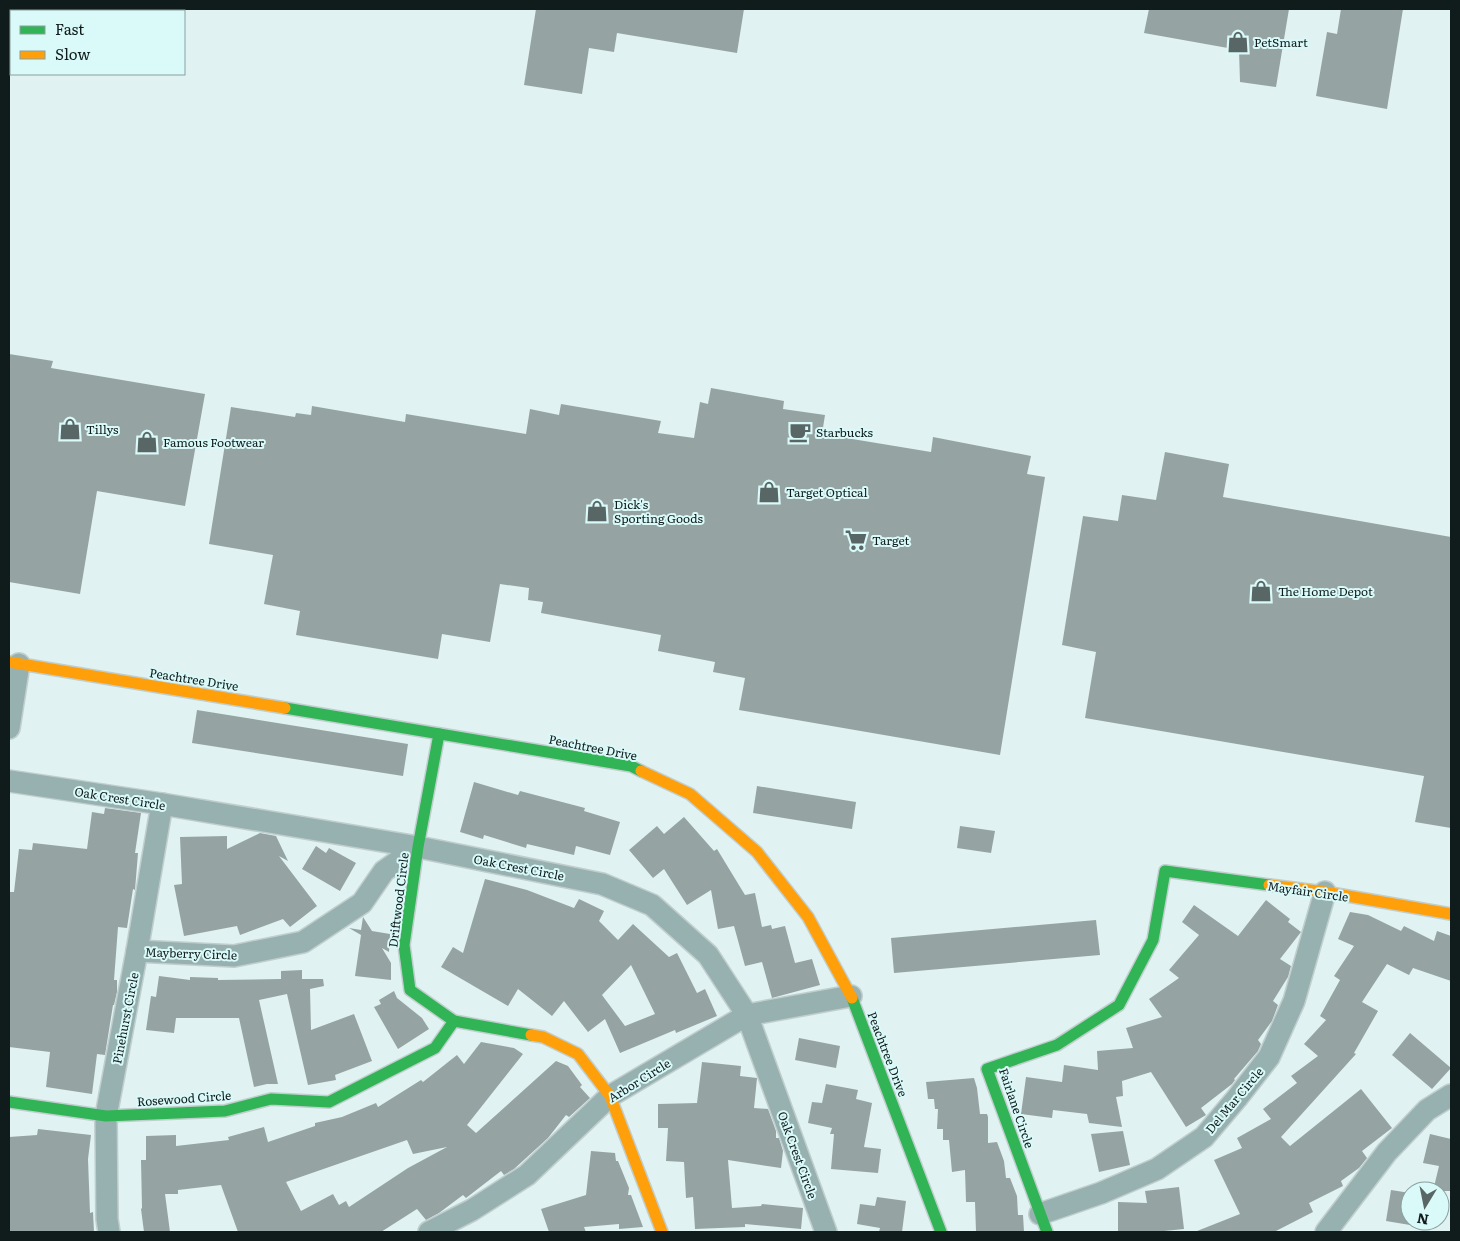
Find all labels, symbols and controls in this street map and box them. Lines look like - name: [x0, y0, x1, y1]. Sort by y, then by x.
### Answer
- legend: [10, 10, 185, 75]
- text: Fast: [55, 17, 84, 40]
- shop icon: PetSmart: [1225, 29, 1251, 55]
- place label: PetSmart: [1254, 33, 1308, 51]
- text: Slow: [55, 42, 90, 65]
- shop icon: Tillys: [57, 416, 83, 442]
- cafe icon: Starbucks: [787, 419, 813, 445]
- place label: Tillys: [86, 420, 119, 438]
- place label: Starbucks: [816, 423, 874, 441]
- shop icon: Famous Footwear: [134, 429, 160, 455]
- place label: Famous Footwear: [163, 433, 264, 451]
- shop icon: Target Optical: [756, 479, 782, 505]
- place label: Target Optical: [786, 483, 867, 501]
- place label: Dick's Sporting Goods: [614, 495, 703, 527]
- shop icon: Dick's Sporting Goods: [584, 498, 610, 524]
- supermarket icon: Target: [843, 527, 869, 553]
- place label: Target: [872, 531, 910, 549]
- shop icon: The Home Depot: [1248, 578, 1274, 604]
- place label: The Home Depot: [1278, 582, 1373, 600]
- street label: Peachtree Drive: [148, 663, 240, 695]
- street label: Peachtree Drive: [547, 730, 639, 764]
- street label: Oak Crest Circle: [73, 782, 167, 814]
- street label: Oak Crest Circle: [472, 849, 566, 885]
- street label: Driftwood Circle: [383, 851, 413, 949]
- street label: Mayfair Circle: [1266, 876, 1350, 906]
- street label: Mayberry Circle: [145, 942, 237, 964]
- street label: Pinehurst Circle: [107, 971, 143, 1065]
- street label: Peachtree Drive: [863, 1009, 913, 1099]
- street label: Arbor Circle: [604, 1054, 674, 1106]
- street label: Del Mar Circle: [1201, 1063, 1267, 1137]
- street label: Fairlane Circle: [995, 1066, 1039, 1150]
- street label: Rosewood Circle: [136, 1086, 232, 1110]
- street label: Oak Crest Circle: [774, 1109, 822, 1201]
- north arrow: [1400, 1181, 1450, 1231]
- text: N: [1415, 1209, 1430, 1231]

